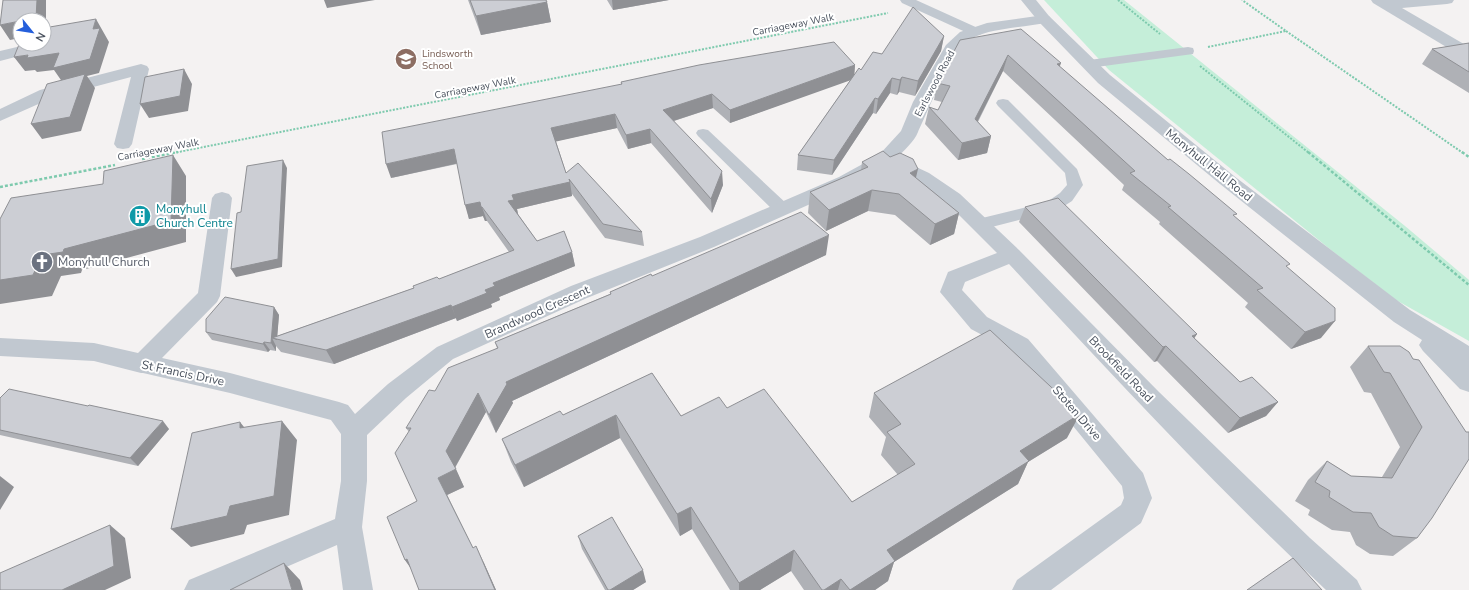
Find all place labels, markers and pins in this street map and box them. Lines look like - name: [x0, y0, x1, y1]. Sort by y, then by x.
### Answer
- school or university icon: Lindsworth School: [393, 46, 419, 72]
- place label: Lindsworth School: [422, 47, 473, 73]
- place label: Monyhull Church Centre: [156, 201, 233, 231]
- building icon: Monyhull Church Centre: [127, 203, 153, 229]
- church icon: Monyhull Church: [29, 249, 55, 275]
- place label: Monyhull Church: [58, 254, 150, 270]

